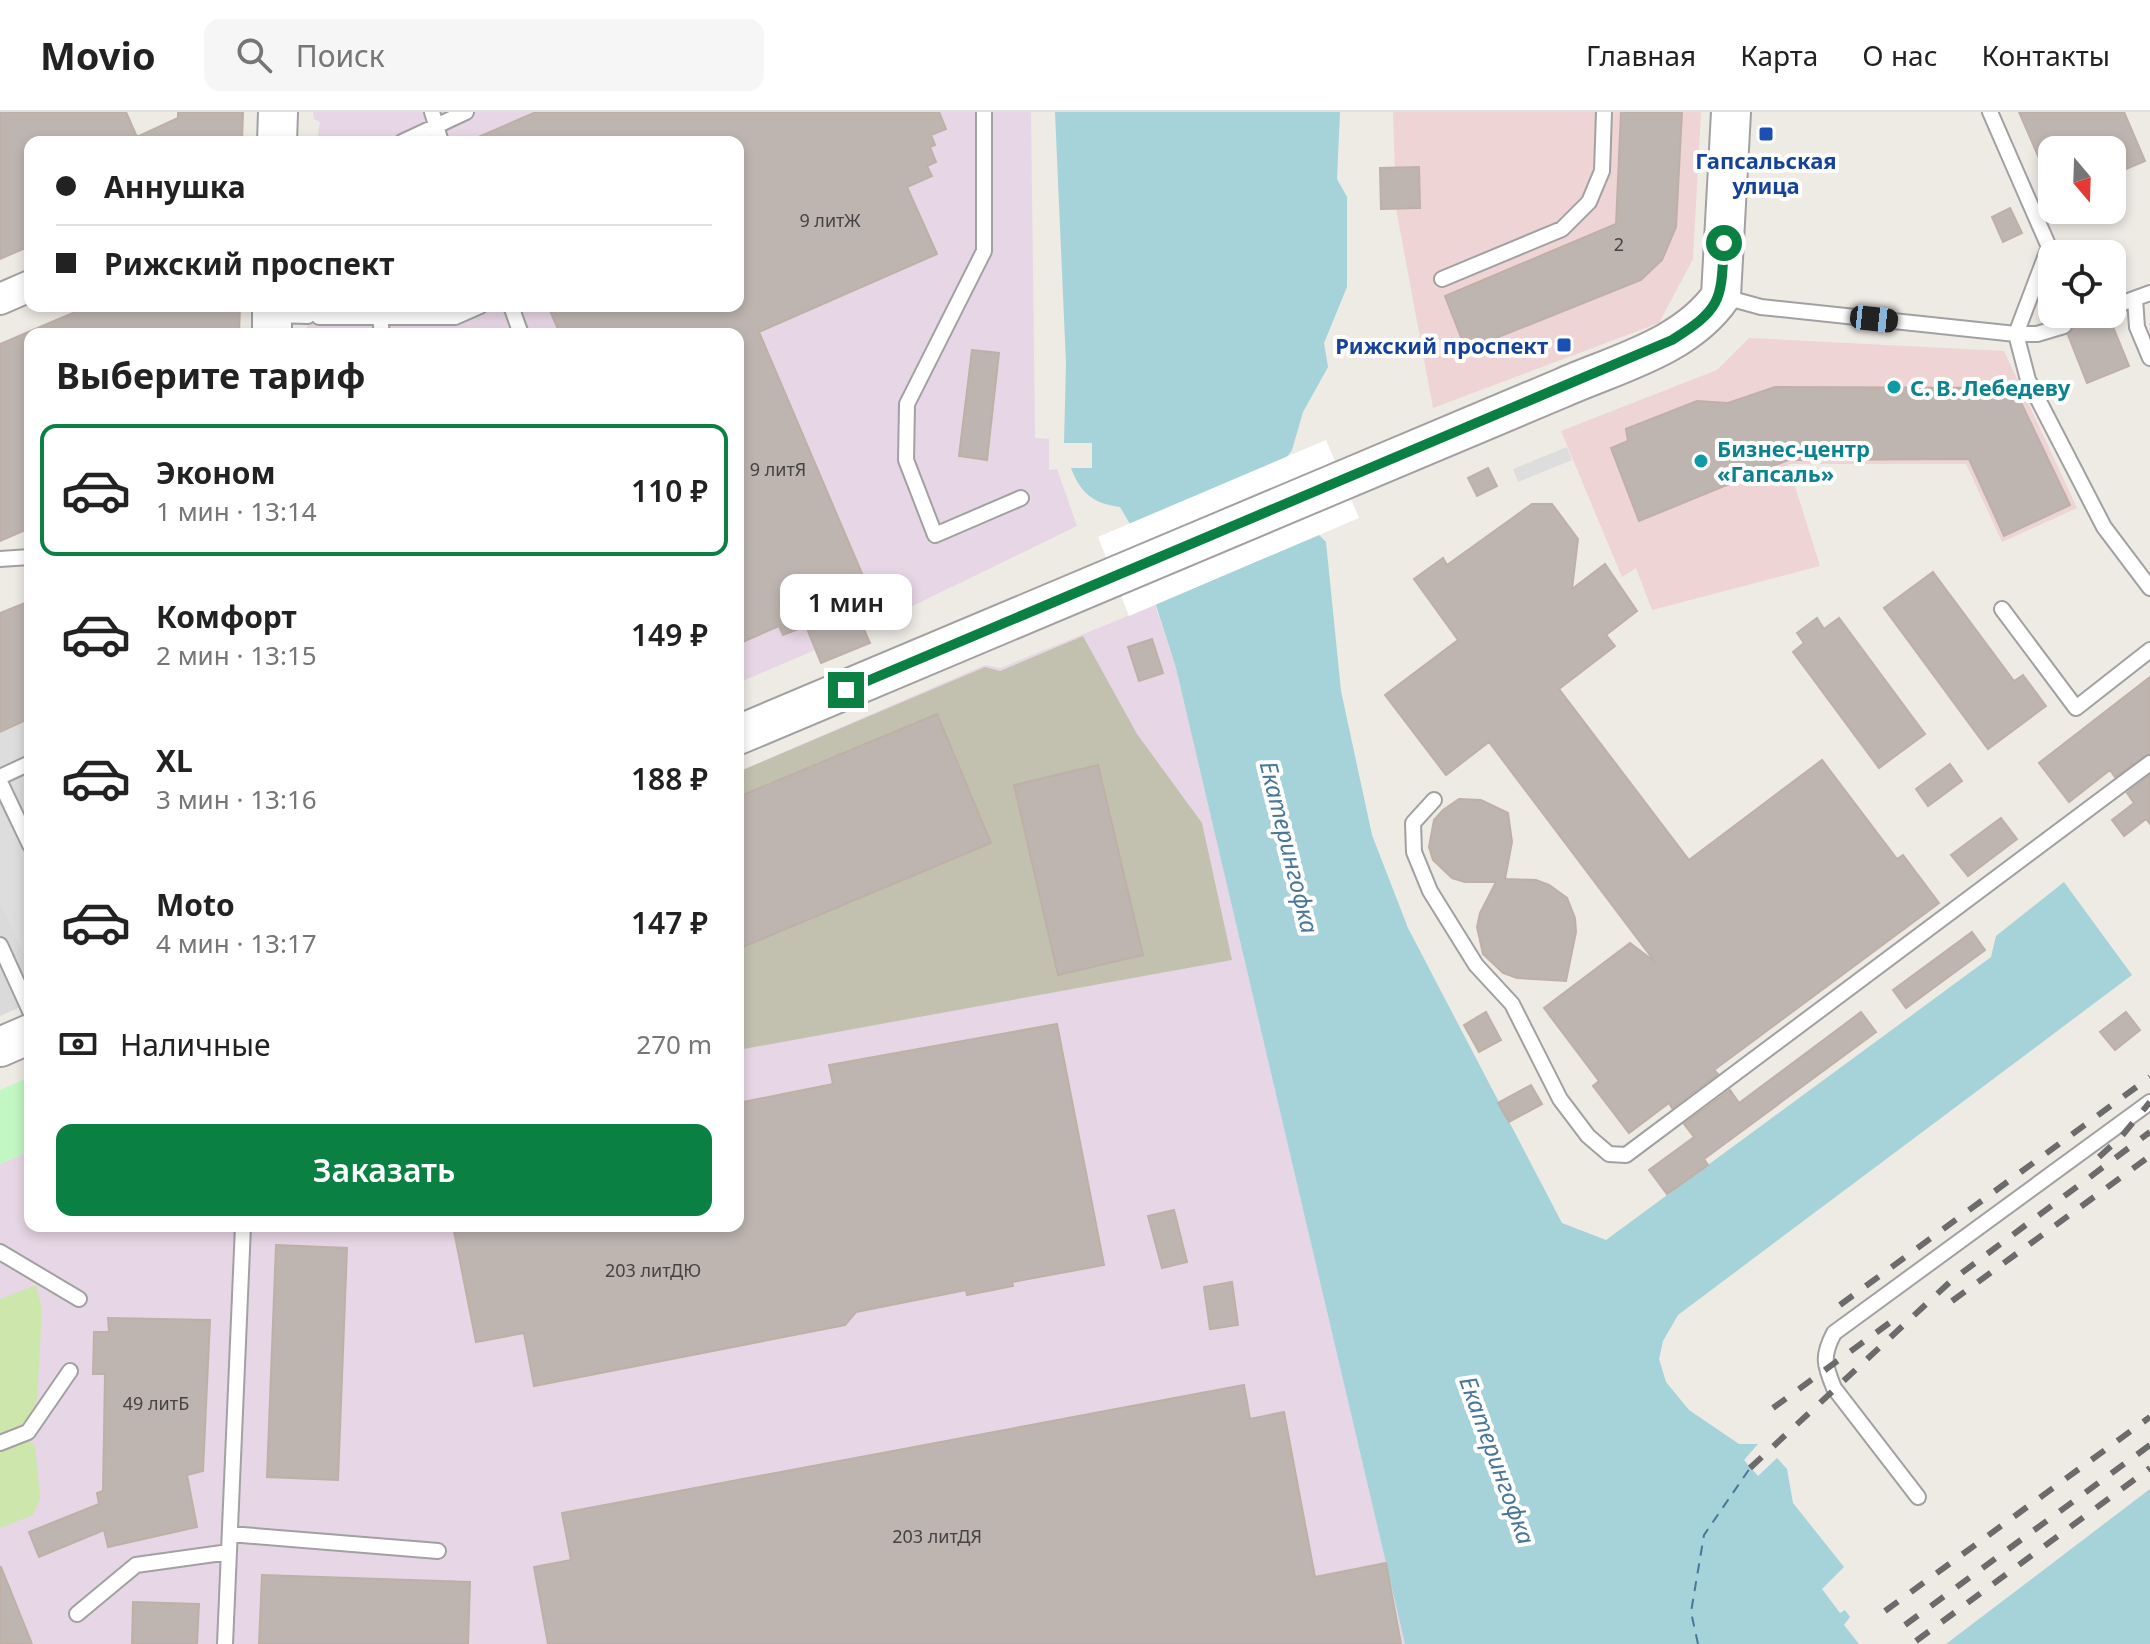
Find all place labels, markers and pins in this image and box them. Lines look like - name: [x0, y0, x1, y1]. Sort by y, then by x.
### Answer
- marker: Гапсальская улица: [1757, 125, 1775, 143]
- place label: Гапсальская улица: [1695, 145, 1837, 200]
- place label: Рижский проспект: [1335, 330, 1548, 360]
- marker: Рижский проспект: [1555, 336, 1573, 354]
- place label: С. В. Лебедеву: [1910, 372, 2071, 402]
- marker: С. В. Лебедеву: [1885, 378, 1903, 396]
- place label: Бизнес-центр «Гапсаль»: [1717, 433, 1870, 488]
- marker: Бизнес-центр «Гапсаль»: [1692, 452, 1710, 470]

